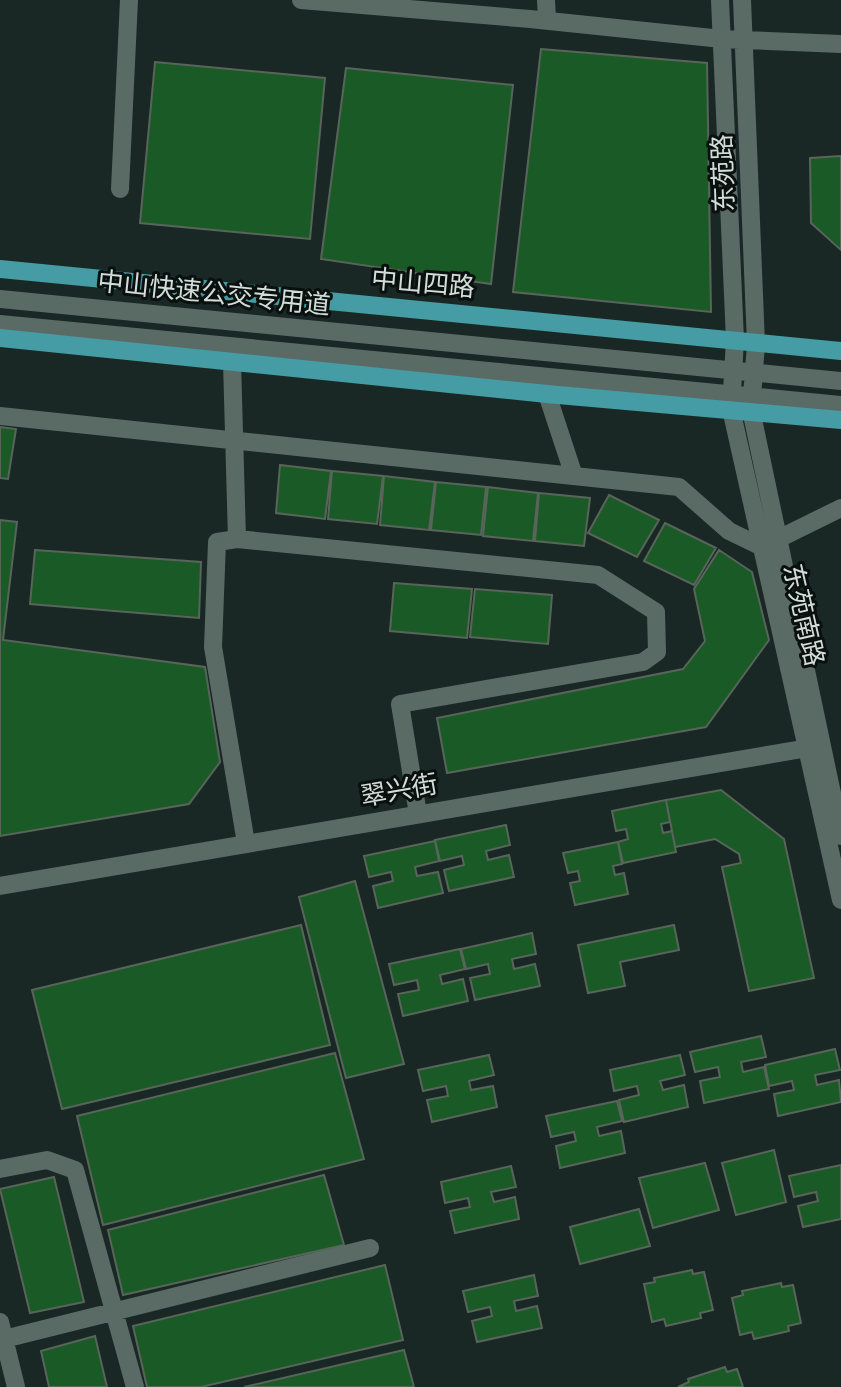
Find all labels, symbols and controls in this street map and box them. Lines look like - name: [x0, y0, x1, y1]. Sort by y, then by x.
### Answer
- street label: 东苑路: [706, 133, 740, 213]
- street label: 中山四路: [370, 263, 476, 303]
- street label: 中山快速公交专用道: [96, 265, 332, 321]
- street label: 东苑南路: [777, 561, 831, 669]
- street label: 翠兴街: [358, 767, 440, 813]

